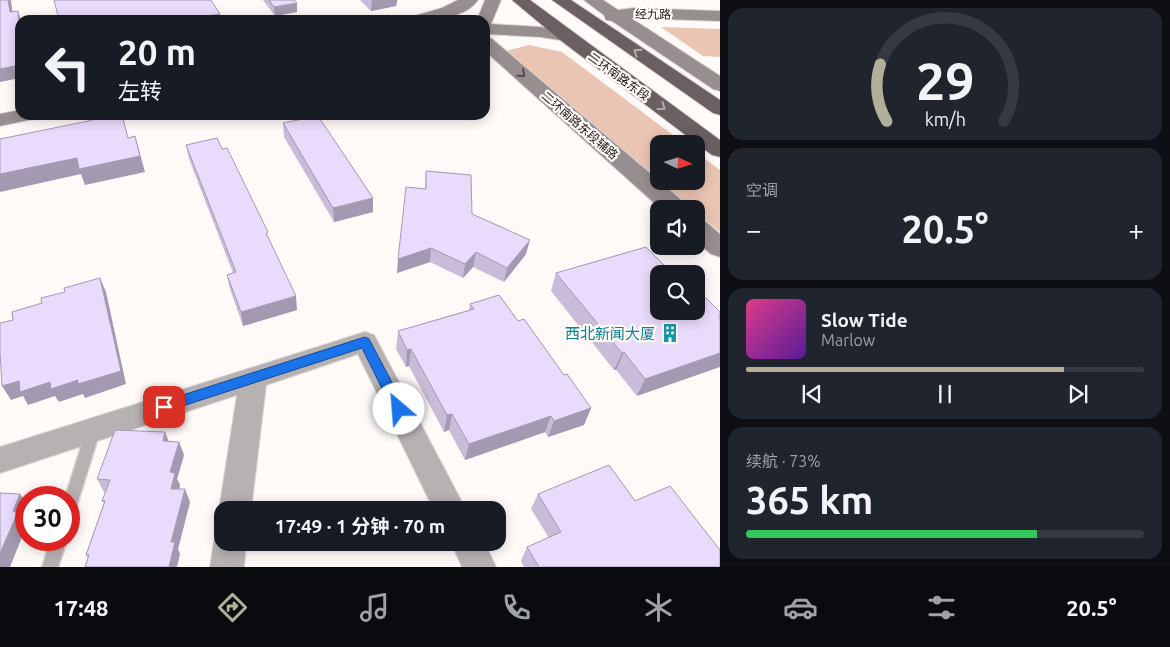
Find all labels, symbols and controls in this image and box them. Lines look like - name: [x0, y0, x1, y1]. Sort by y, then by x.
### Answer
- street label: 经九路: [635, 7, 671, 21]
- text: 20 m: [118, 32, 196, 72]
- icon: left: [35, 35, 100, 100]
- one-way arrow: [633, 49, 642, 58]
- street label: 二环南路东段: [586, 50, 652, 102]
- text: 29: [916, 52, 974, 110]
- one-way arrow: [516, 69, 525, 78]
- text: 左转: [118, 78, 162, 103]
- street label: 二环南路东段辅路: [540, 89, 620, 161]
- one-way arrow: [656, 101, 666, 110]
- text: km/h: [924, 109, 966, 129]
- north arrow: [650, 135, 705, 190]
- map controls: [650, 135, 705, 320]
- text: 空调: [746, 181, 778, 199]
- button: sound: [650, 200, 705, 255]
- text: 20.5°: [901, 208, 989, 250]
- text: −: [746, 214, 762, 245]
- text: +: [1128, 214, 1144, 245]
- button: search: [650, 265, 705, 320]
- text: Slow Tide: [821, 309, 908, 331]
- building icon: 西北新闻大厦: [659, 322, 681, 344]
- place label: 西北新闻大厦: [565, 325, 655, 342]
- text: Marlow: [821, 331, 875, 349]
- icon: previous: [798, 380, 826, 408]
- icon: pause: [931, 380, 959, 408]
- icon: next: [1064, 380, 1092, 408]
- position arrow: [372, 382, 424, 434]
- pin: [143, 386, 185, 428]
- icon: arrive: [150, 393, 178, 421]
- text: 续航 · 73%: [746, 452, 821, 470]
- text: 365 km: [746, 479, 873, 521]
- speed limit sign: 30: [15, 486, 80, 551]
- text: 17:49 · 1 分钟 · 70 m: [275, 515, 445, 537]
- icon: directions: [215, 590, 250, 625]
- icon: music: [357, 590, 392, 625]
- icon: phone: [499, 590, 534, 625]
- icon: climate: [641, 590, 676, 625]
- icon: car: [783, 590, 818, 625]
- icon: filters: [924, 590, 959, 625]
- text: 17:48: [53, 595, 108, 620]
- text: 20.5°: [1066, 595, 1117, 620]

